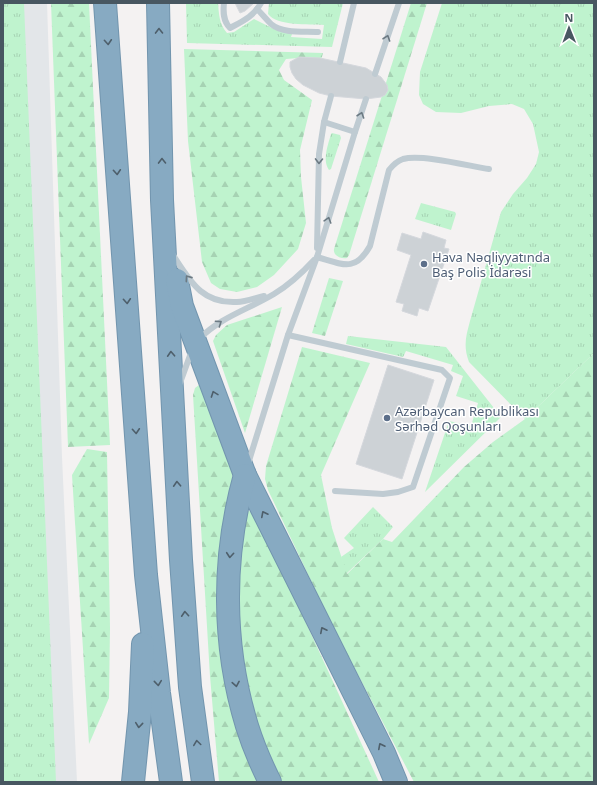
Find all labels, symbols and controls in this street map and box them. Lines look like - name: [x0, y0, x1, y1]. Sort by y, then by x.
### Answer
- north arrow: [549, 8, 589, 48]
- text: N: [564, 10, 573, 25]
- one-way arrow: [155, 28, 163, 34]
- one-way arrow: [382, 35, 391, 42]
- one-way arrow: [103, 39, 112, 45]
- one-way arrow: [356, 112, 364, 119]
- one-way arrow: [157, 158, 166, 164]
- one-way arrow: [315, 158, 323, 164]
- one-way arrow: [113, 169, 122, 175]
- one-way arrow: [323, 217, 332, 224]
- place label: Hava Nəqliyyatında Baş Polis İdarəsi: [432, 248, 550, 281]
- marker: Hava Nəqliyyatında Baş Polis İdarəsi: [419, 259, 429, 269]
- one-way arrow: [185, 275, 193, 282]
- one-way arrow: [122, 298, 131, 304]
- one-way arrow: [214, 321, 221, 328]
- one-way arrow: [166, 351, 175, 357]
- one-way arrow: [211, 391, 219, 398]
- place label: Azərbaycan Republikası Sərhəd Qoşunları: [395, 402, 539, 435]
- marker: Azərbaycan Republikası Sərhəd Qoşunları: [382, 413, 392, 423]
- one-way arrow: [131, 428, 140, 434]
- one-way arrow: [173, 481, 182, 487]
- one-way arrow: [261, 511, 269, 518]
- one-way arrow: [225, 552, 234, 558]
- one-way arrow: [180, 611, 189, 617]
- one-way arrow: [320, 627, 327, 634]
- one-way arrow: [153, 680, 162, 686]
- one-way arrow: [231, 681, 240, 687]
- one-way arrow: [134, 722, 143, 728]
- one-way arrow: [193, 740, 202, 746]
- one-way arrow: [378, 743, 386, 750]

